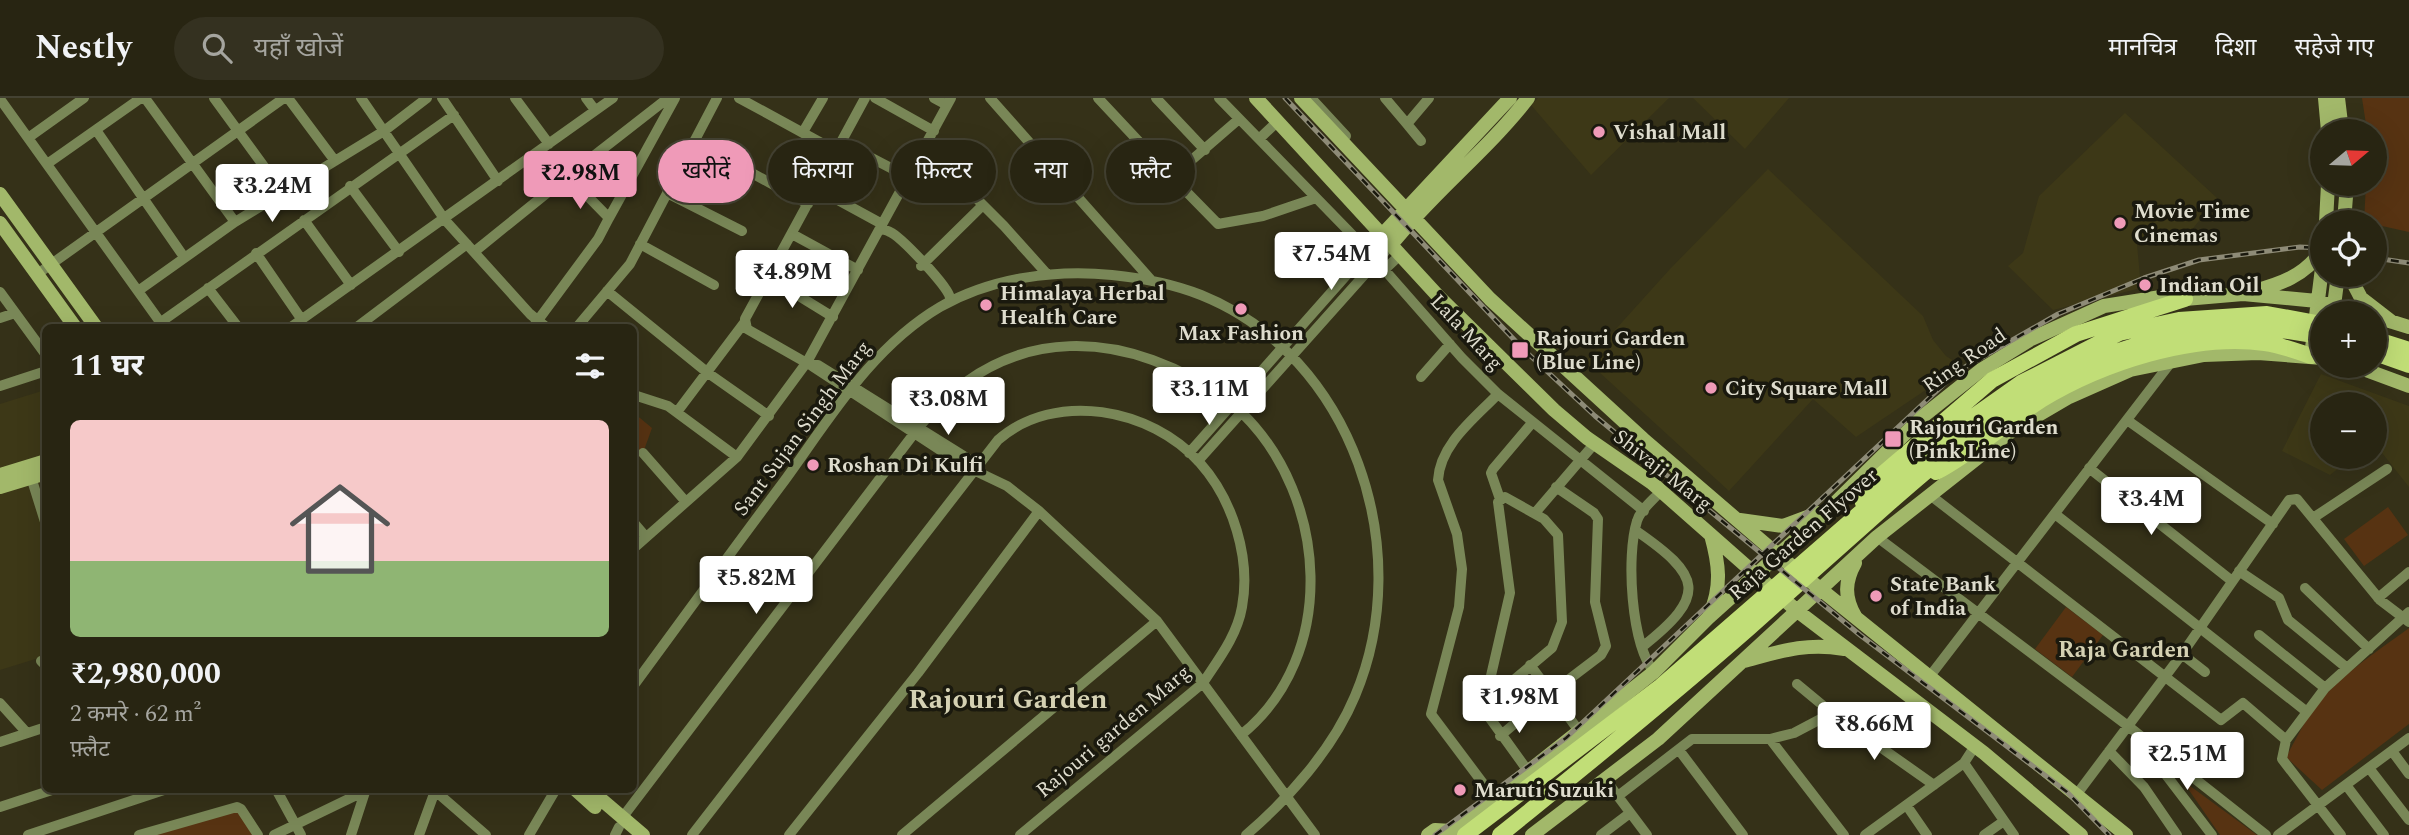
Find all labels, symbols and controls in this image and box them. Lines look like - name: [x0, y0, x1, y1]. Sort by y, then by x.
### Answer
- search box: [174, 17, 664, 80]
- text: Nestly: [35, 23, 132, 73]
- text: यहाँ खोजें: [254, 28, 343, 68]
- icon: search: [198, 29, 236, 67]
- text: मानचित्र: [2108, 30, 2177, 66]
- text: दिशा: [2215, 30, 2256, 66]
- text: सहेजे गए: [2294, 30, 2374, 66]
- place label: Vishal Mall: [1613, 117, 1726, 149]
- north arrow: [2310, 119, 2387, 196]
- map controls: [2310, 119, 2387, 469]
- marker: Vishal Mall: [1591, 124, 1607, 140]
- chip: खरीदें: [658, 140, 754, 203]
- chip: किराया: [768, 140, 877, 203]
- chip: फ़िल्टर: [891, 140, 996, 203]
- chip: नया: [1010, 140, 1092, 203]
- chip: फ़्लैट: [1106, 140, 1195, 203]
- pin: ₹2.98M: [523, 152, 637, 211]
- text: ₹2.98M: [540, 156, 620, 191]
- pin: ₹3.24M: [215, 164, 329, 224]
- text: ₹3.24M: [232, 169, 312, 204]
- place label: Movie Time Cinemas: [2134, 196, 2250, 252]
- button: locate: [2310, 210, 2387, 287]
- marker: Movie Time Cinemas: [2112, 215, 2128, 231]
- pin: ₹7.54M: [1274, 232, 1388, 292]
- text: ₹7.54M: [1291, 237, 1371, 272]
- pin: ₹4.89M: [735, 250, 849, 310]
- text: ₹4.89M: [752, 255, 832, 290]
- place label: Indian Oil: [2159, 270, 2259, 302]
- marker: Indian Oil: [2137, 277, 2153, 293]
- place label: Himalaya Herbal Health Care: [1000, 278, 1165, 334]
- street label: Lala Marg: [1422, 287, 1510, 378]
- marker: Himalaya Herbal Health Care: [978, 297, 994, 313]
- marker: Max Fashion: [1233, 301, 1249, 317]
- button: +: [2310, 301, 2387, 378]
- place label: Max Fashion: [1178, 318, 1304, 350]
- street label: Ring Road: [1916, 320, 2013, 402]
- place label: Rajouri Garden (Blue Line): [1536, 323, 1686, 379]
- street label: Sant Sujan Singh Marg: [726, 334, 880, 523]
- marker: Rajouri Garden (Blue Line): [1510, 340, 1530, 360]
- text: 11 घर: [70, 343, 144, 389]
- icon: filters: [571, 347, 609, 385]
- pin: ₹3.11M: [1152, 368, 1266, 427]
- text: ₹3.11M: [1169, 372, 1249, 407]
- place label: City Square Mall: [1725, 373, 1888, 405]
- pin: ₹3.08M: [891, 378, 1005, 437]
- marker: City Square Mall: [1703, 380, 1719, 396]
- text: ₹3.08M: [908, 382, 988, 417]
- button: −: [2310, 392, 2387, 469]
- place label: Rajouri Garden (Pink Line): [1909, 412, 2059, 468]
- street label: Shivaji Marg: [1606, 422, 1719, 520]
- marker: Rajouri Garden (Pink Line): [1883, 429, 1903, 449]
- place label: Roshan Di Kulfi: [827, 450, 984, 482]
- marker: Roshan Di Kulfi: [805, 457, 821, 473]
- street label: Raja Garden Flyover: [1722, 461, 1886, 609]
- icon: home: [277, 466, 403, 592]
- pin: ₹3.4M: [2102, 478, 2200, 537]
- text: ₹3.4M: [2117, 482, 2185, 517]
- pin: ₹5.82M: [699, 556, 813, 616]
- text: ₹5.82M: [716, 561, 796, 596]
- place label: State Bank of India: [1890, 569, 1997, 625]
- marker: State Bank of India: [1868, 588, 1884, 604]
- district label: Raja Garden: [2058, 633, 2190, 668]
- text: ₹2,980,000: [70, 651, 221, 697]
- street label: Rajouri garden Marg: [1029, 657, 1198, 806]
- pin: ₹1.98M: [1462, 676, 1576, 735]
- district label: Rajouri Garden: [908, 678, 1108, 721]
- text: ₹1.98M: [1479, 680, 1559, 715]
- text: 2 कमरे · 62 m²: [70, 697, 201, 732]
- pin: ₹8.66M: [1817, 702, 1931, 762]
- text: ₹8.66M: [1834, 707, 1914, 742]
- text: फ़्लैट: [70, 732, 110, 767]
- pin: ₹2.51M: [2130, 732, 2244, 792]
- text: ₹2.51M: [2147, 737, 2227, 772]
- place label: Maruti Suzuki: [1474, 775, 1614, 807]
- marker: Maruti Suzuki: [1452, 782, 1468, 798]

